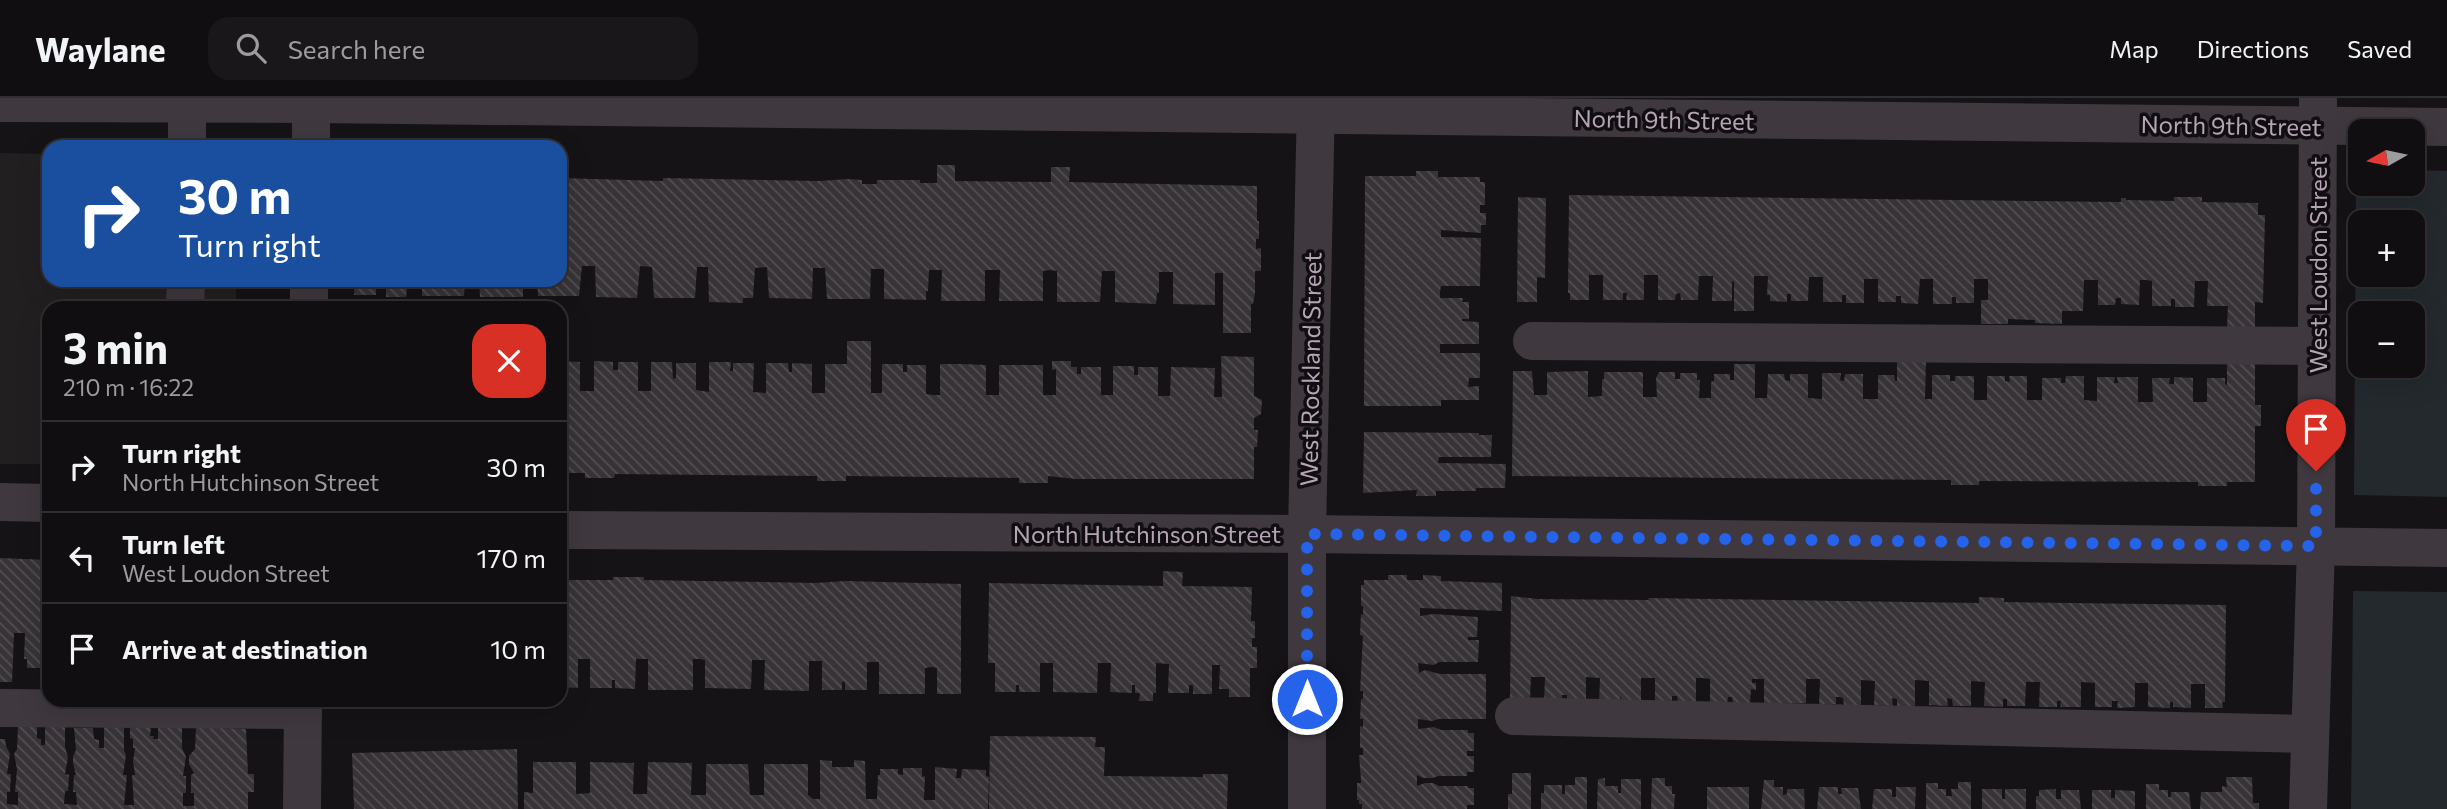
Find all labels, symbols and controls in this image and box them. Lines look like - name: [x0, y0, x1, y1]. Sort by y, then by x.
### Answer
- search box: [208, 17, 698, 80]
- text: Waylane: [35, 28, 166, 69]
- icon: search: [232, 29, 270, 67]
- text: Search here: [288, 33, 425, 64]
- text: Map: [2109, 34, 2159, 63]
- text: Directions: [2197, 34, 2309, 63]
- text: Saved: [2347, 34, 2412, 63]
- street label: North 9th Street: [1573, 103, 1755, 135]
- street label: North 9th Street: [2140, 109, 2322, 141]
- north arrow: [2348, 119, 2426, 196]
- map controls: [2348, 119, 2425, 378]
- street label: West Loudon Street: [2303, 157, 2332, 373]
- text: 30 m: [178, 164, 291, 224]
- icon: right: [63, 168, 154, 259]
- button: +: [2348, 210, 2425, 287]
- text: Turn right: [178, 224, 321, 264]
- street label: West Rockland Street: [1293, 252, 1327, 486]
- button: −: [2348, 301, 2425, 378]
- text: 3 min: [63, 321, 168, 373]
- button: close: [472, 324, 546, 398]
- text: 210 m · 16:22: [63, 373, 194, 401]
- pin: [2286, 399, 2346, 471]
- icon: arrive: [2297, 410, 2335, 448]
- text: Turn right: [122, 437, 241, 468]
- icon: right: [63, 448, 101, 486]
- text: 30 m: [487, 451, 546, 482]
- text: North Hutchinson Street: [122, 468, 379, 496]
- street label: North Hutchinson Street: [1013, 519, 1281, 548]
- text: Turn left: [122, 528, 225, 559]
- icon: left: [63, 539, 101, 577]
- text: 170 m: [477, 542, 546, 573]
- text: West Loudon Street: [122, 559, 330, 587]
- icon: arrive: [63, 630, 101, 668]
- text: Arrive at destination: [122, 633, 368, 664]
- text: 10 m: [490, 633, 546, 664]
- position arrow: [1270, 662, 1344, 736]

